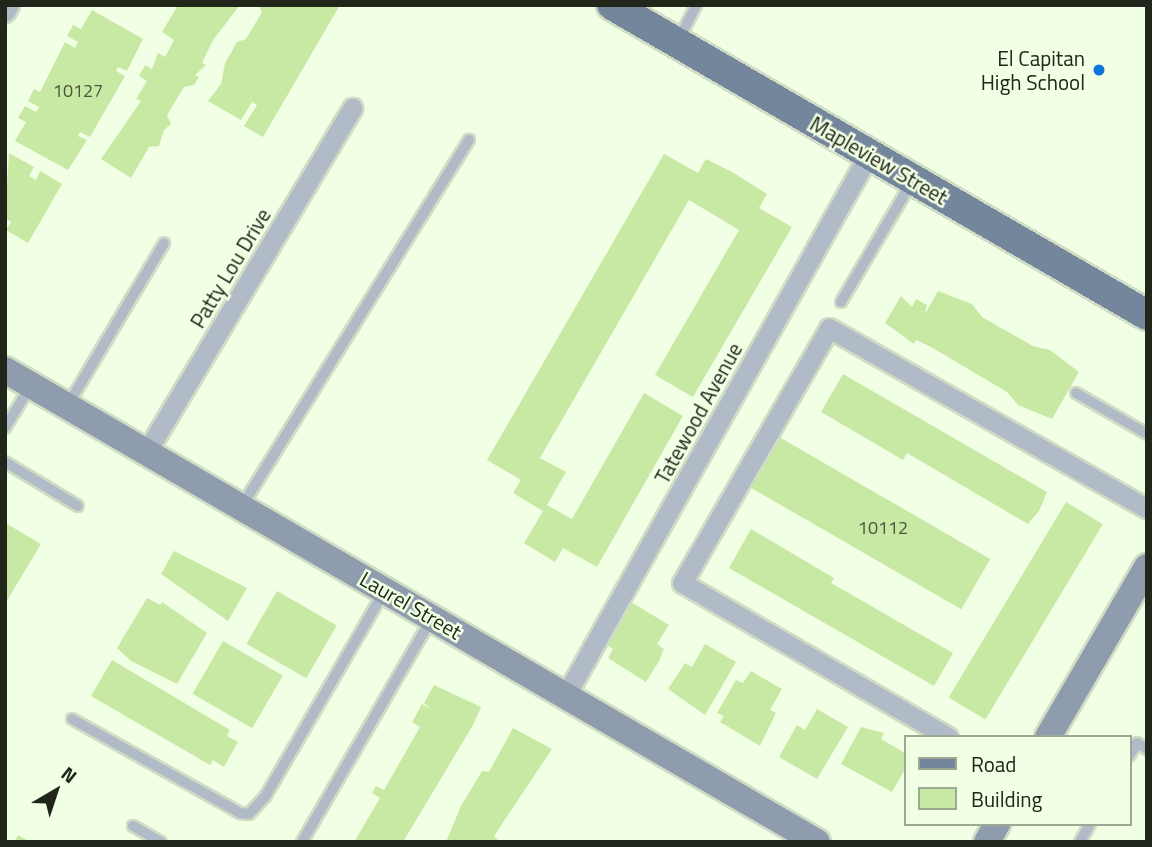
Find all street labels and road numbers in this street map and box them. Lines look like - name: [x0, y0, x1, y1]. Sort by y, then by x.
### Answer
- street label: Mapleview Street: [806, 110, 952, 210]
- street label: Patty Lou Drive: [184, 204, 276, 332]
- street label: Tatewood Avenue: [649, 338, 747, 488]
- street label: Laurel Street: [356, 566, 466, 644]

